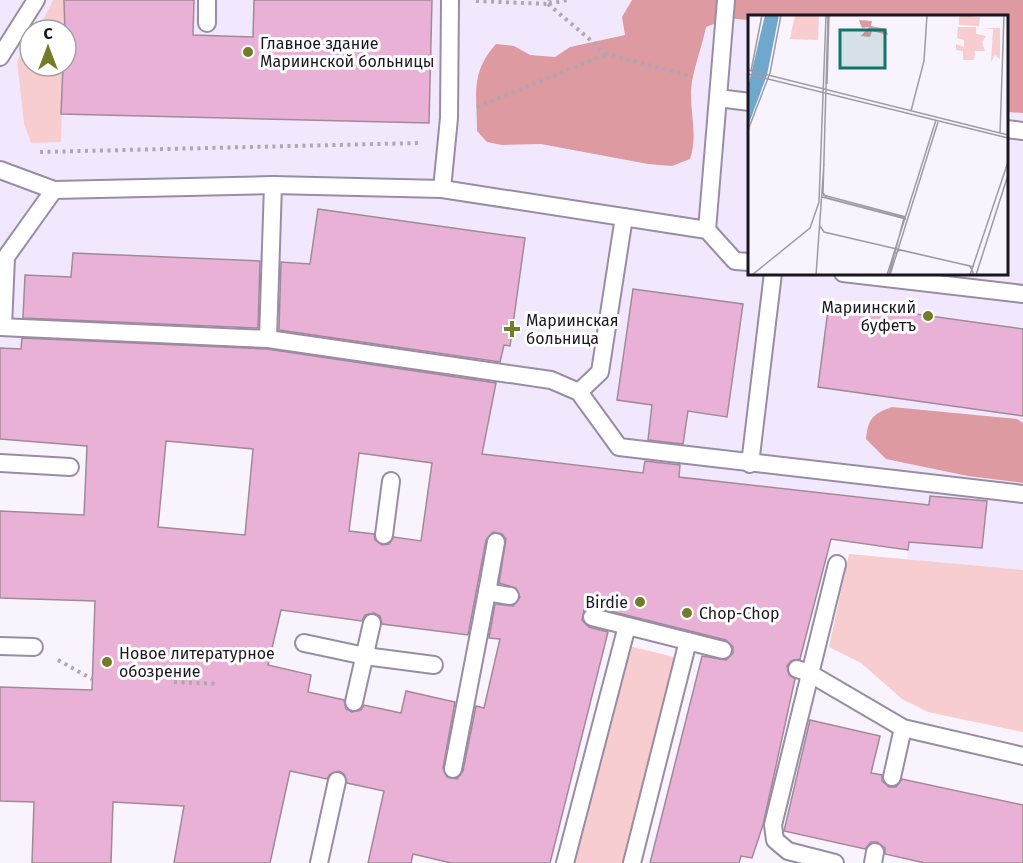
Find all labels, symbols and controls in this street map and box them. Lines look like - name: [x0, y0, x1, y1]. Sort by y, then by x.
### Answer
- inset map: [748, 15, 1008, 274]
- north arrow: [18, 18, 78, 78]
- text: С: [43, 24, 53, 43]
- place label: Главное здание Мариинской больницы: [260, 34, 434, 71]
- marker: Главное здание Мариинской больницы: [241, 45, 255, 59]
- place label: Мариинский буфетъ: [822, 298, 916, 335]
- marker: Мариинский буфетъ: [921, 309, 935, 323]
- place label: Мариинская больница: [526, 311, 619, 348]
- marker: Мариинская больница: [503, 320, 521, 338]
- place label: Birdie: [585, 593, 628, 612]
- marker: Birdie: [633, 595, 647, 609]
- place label: Chop-Chop: [699, 604, 780, 623]
- marker: Chop-Chop: [680, 606, 694, 620]
- place label: Новое литературное обозрение: [119, 644, 275, 681]
- marker: Новое литературное обозрение: [100, 655, 114, 669]

